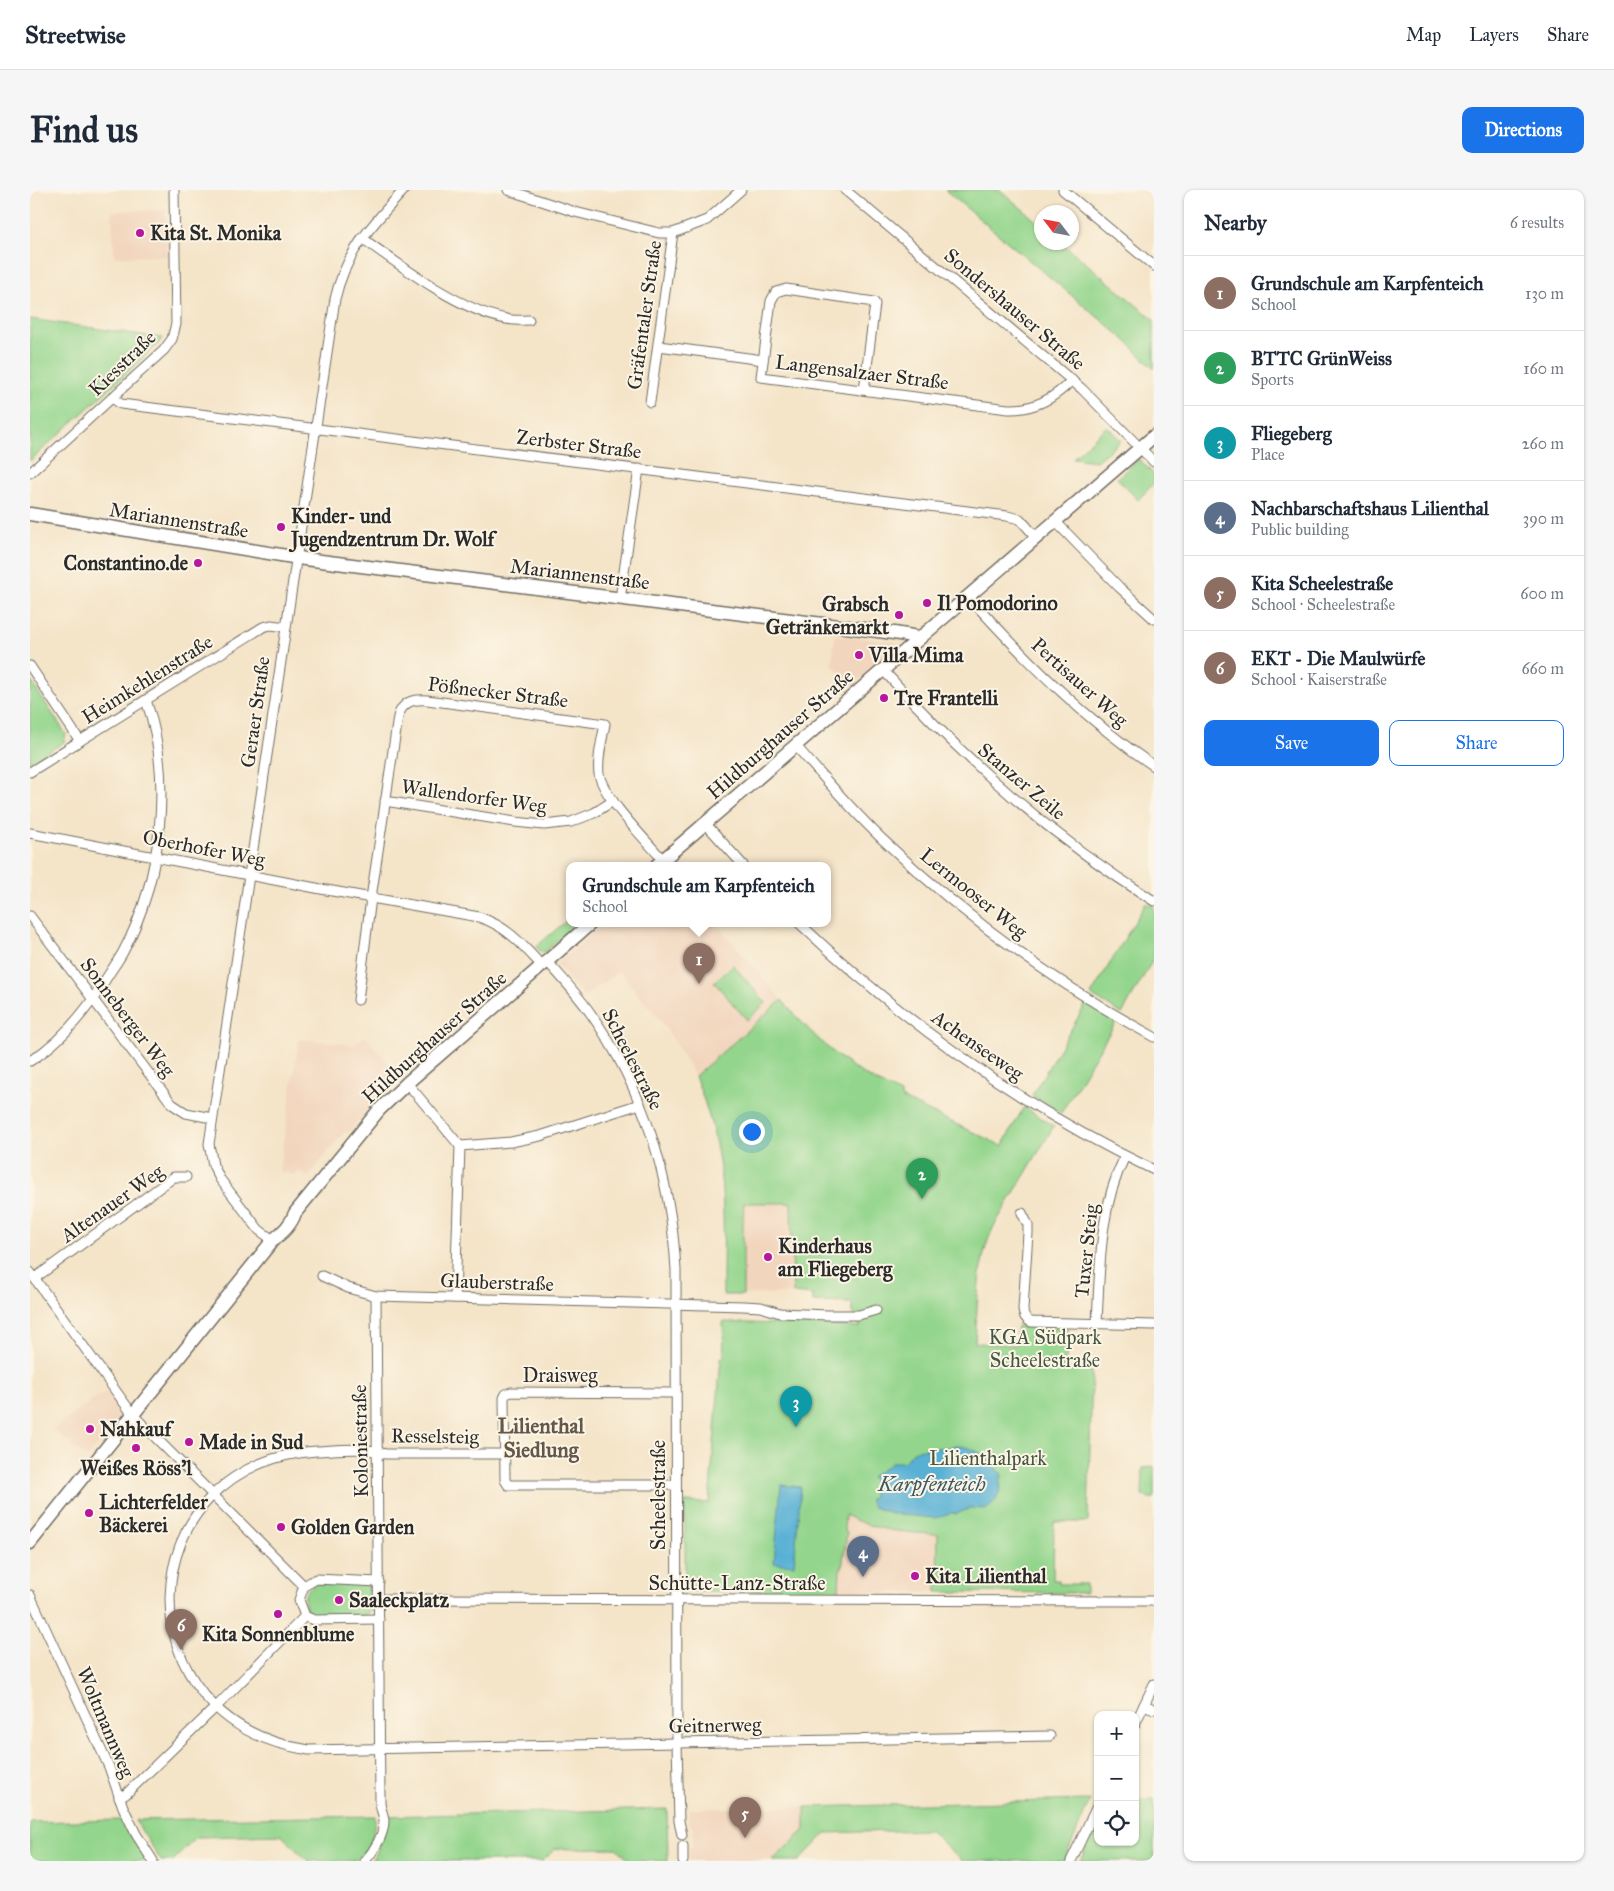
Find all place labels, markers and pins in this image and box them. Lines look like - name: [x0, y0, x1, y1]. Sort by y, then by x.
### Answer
- place label: Kita St. Monika: [150, 221, 282, 245]
- marker: Kita St. Monika: [134, 227, 146, 239]
- place label: Kinder- und Jugendzentrum Dr. Wolf: [288, 504, 498, 553]
- marker: Kinder- und Jugendzentrum Dr. Wolf: [275, 521, 287, 533]
- place label: Constantino.de: [64, 551, 189, 575]
- marker: Constantino.de: [192, 557, 204, 569]
- place label: Il Pomodorino: [937, 591, 1058, 615]
- place label: Grabsch Getränkemarkt: [766, 592, 890, 639]
- marker: Il Pomodorino: [921, 597, 933, 609]
- marker: Grabsch Getränkemarkt: [893, 609, 905, 621]
- place label: Villa Mima: [868, 643, 964, 667]
- marker: Villa Mima: [853, 649, 865, 661]
- place label: Tre Frantelli: [893, 686, 999, 710]
- marker: Tre Frantelli: [878, 692, 890, 704]
- pin: 1: [683, 943, 715, 984]
- pin: 2: [906, 1158, 938, 1199]
- place label: Kinderhaus am Fliegeberg: [778, 1234, 893, 1282]
- marker: Kinderhaus am Fliegeberg: [762, 1251, 774, 1263]
- pin: 3: [780, 1386, 812, 1427]
- place label: Nahkauf: [100, 1417, 174, 1441]
- marker: Nahkauf: [84, 1423, 96, 1435]
- place label: Made in Sud: [199, 1430, 305, 1454]
- marker: Made in Sud: [183, 1436, 195, 1448]
- marker: Weißes Röss’l: [130, 1442, 142, 1454]
- place label: Weißes Röss’l: [80, 1456, 192, 1480]
- place label: Lichterfelder Bäckerei: [99, 1490, 208, 1537]
- marker: Lichterfelder Bäckerei: [83, 1507, 95, 1519]
- place label: Golden Garden: [291, 1515, 414, 1539]
- marker: Golden Garden: [275, 1521, 287, 1533]
- pin: 4: [847, 1536, 879, 1577]
- place label: Kita Lilienthal: [925, 1564, 1047, 1588]
- marker: Kita Lilienthal: [909, 1570, 921, 1582]
- place label: Saaleckplatz: [349, 1588, 450, 1613]
- marker: Saaleckplatz: [333, 1594, 345, 1606]
- marker: Kita Sonnenblume: [272, 1608, 284, 1620]
- pin: 6: [165, 1609, 197, 1650]
- place label: Kita Sonnenblume: [202, 1622, 355, 1646]
- pin: 5: [729, 1797, 761, 1838]

